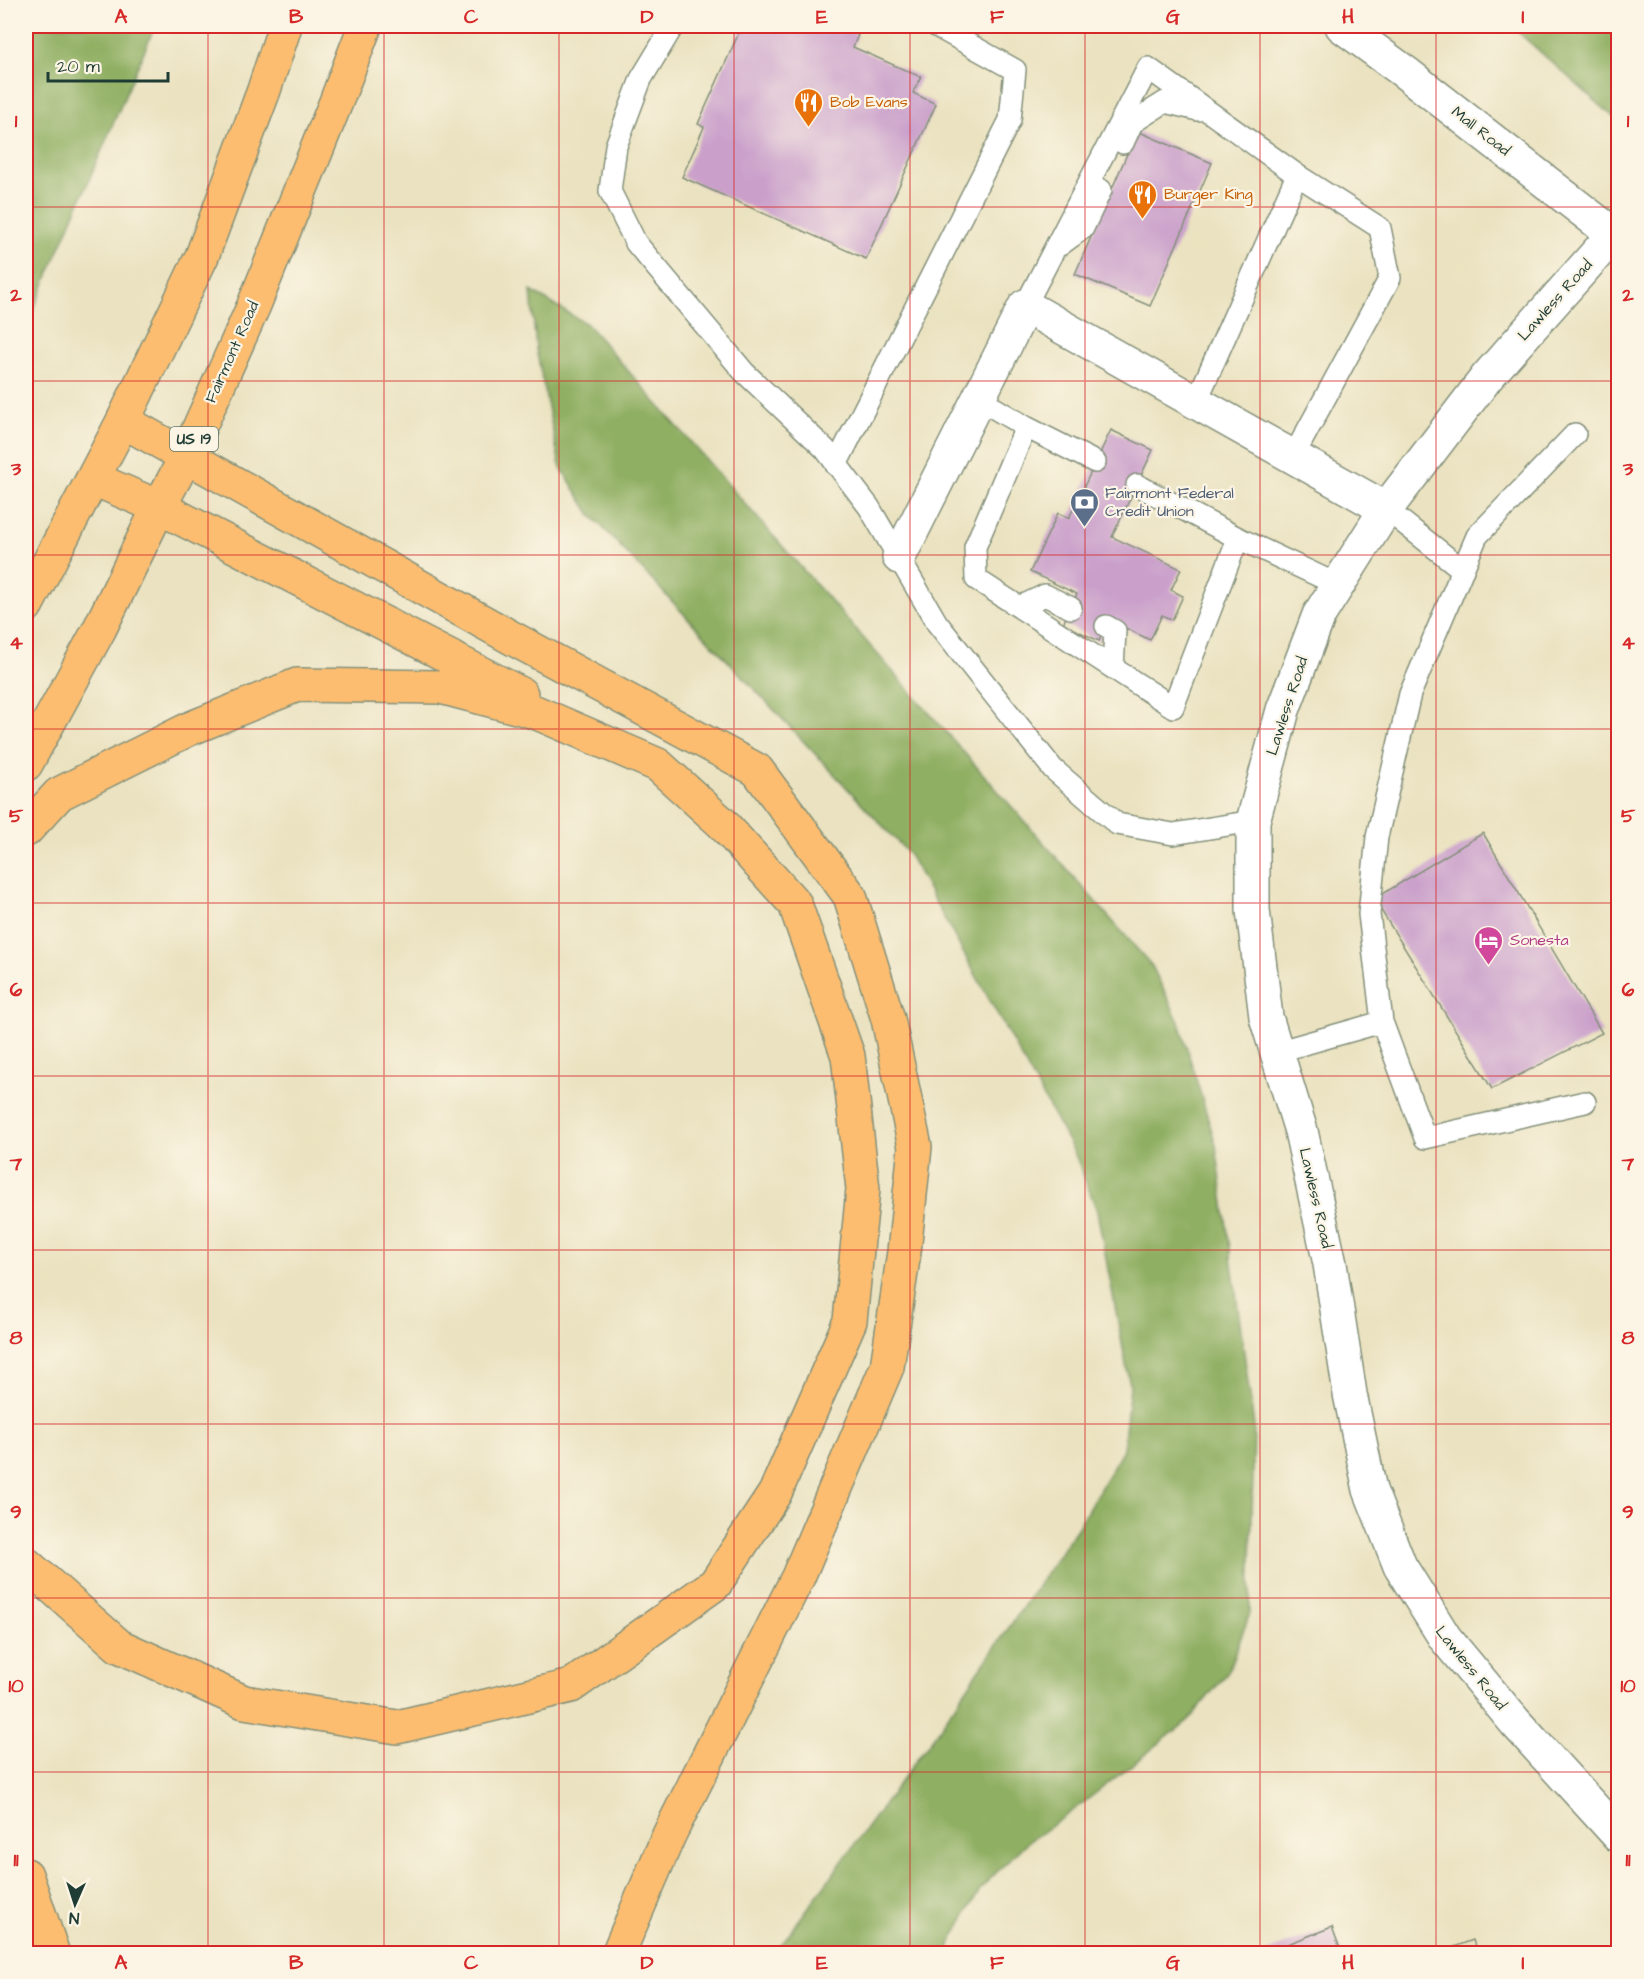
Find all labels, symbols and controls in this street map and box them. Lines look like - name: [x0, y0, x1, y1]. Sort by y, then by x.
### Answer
- text: A: [115, 3, 128, 31]
- text: B: [289, 3, 304, 31]
- text: C: [464, 3, 479, 31]
- text: D: [641, 3, 654, 31]
- text: E: [816, 3, 828, 31]
- text: F: [990, 3, 1005, 31]
- text: G: [1166, 3, 1180, 31]
- text: H: [1342, 3, 1354, 31]
- text: I: [1521, 3, 1525, 31]
- scale bar: [48, 45, 168, 83]
- text: 20 m: [57, 54, 100, 79]
- restaurant icon: Bob Evans: [793, 86, 825, 128]
- place label: Bob Evans: [830, 91, 908, 113]
- street label: Mall Road: [1447, 101, 1515, 161]
- text: 1: [15, 107, 18, 135]
- text: 1: [1627, 107, 1630, 135]
- restaurant icon: Burger King: [1127, 178, 1159, 220]
- place label: Burger King: [1164, 183, 1253, 206]
- street label: Lawless Road: [1513, 255, 1597, 345]
- text: 2: [9, 281, 22, 309]
- text: 2: [1621, 281, 1634, 309]
- street label: Fairmont Road: [200, 297, 264, 407]
- road number: US 19: [170, 427, 218, 451]
- text: 3: [10, 455, 22, 483]
- text: 3: [1622, 455, 1634, 483]
- place label: Fairmont Federal Credit Union: [1105, 482, 1234, 522]
- bank icon: Fairmont Federal Credit Union: [1068, 486, 1100, 528]
- text: 4: [9, 629, 23, 657]
- text: 4: [1621, 629, 1635, 657]
- street label: Lawless Road: [1261, 654, 1313, 758]
- text: 5: [9, 802, 24, 830]
- text: 5: [1621, 802, 1636, 830]
- hotel icon: Sonesta: [1473, 924, 1505, 966]
- place label: Sonesta: [1510, 929, 1569, 951]
- text: 6: [10, 976, 23, 1004]
- text: 6: [1622, 976, 1635, 1004]
- street label: Lawless Road: [1294, 1146, 1338, 1250]
- text: 7: [9, 1150, 23, 1178]
- text: 7: [1621, 1150, 1635, 1178]
- text: 8: [10, 1324, 23, 1352]
- text: 8: [1622, 1324, 1635, 1352]
- text: 9: [10, 1498, 22, 1526]
- text: 9: [1622, 1498, 1634, 1526]
- street label: Lawless Road: [1430, 1621, 1512, 1715]
- text: 10: [8, 1672, 24, 1700]
- text: 10: [1620, 1672, 1636, 1700]
- text: 11: [13, 1846, 19, 1874]
- text: 11: [1625, 1846, 1631, 1874]
- north arrow: [45, 1874, 105, 1934]
- text: N: [69, 1907, 80, 1929]
- text: A: [115, 1949, 128, 1977]
- text: B: [289, 1949, 304, 1977]
- text: C: [464, 1949, 479, 1977]
- text: D: [641, 1949, 654, 1977]
- text: E: [816, 1949, 828, 1977]
- text: F: [990, 1949, 1005, 1977]
- text: G: [1166, 1949, 1180, 1977]
- text: H: [1342, 1949, 1354, 1977]
- text: I: [1521, 1949, 1525, 1977]

